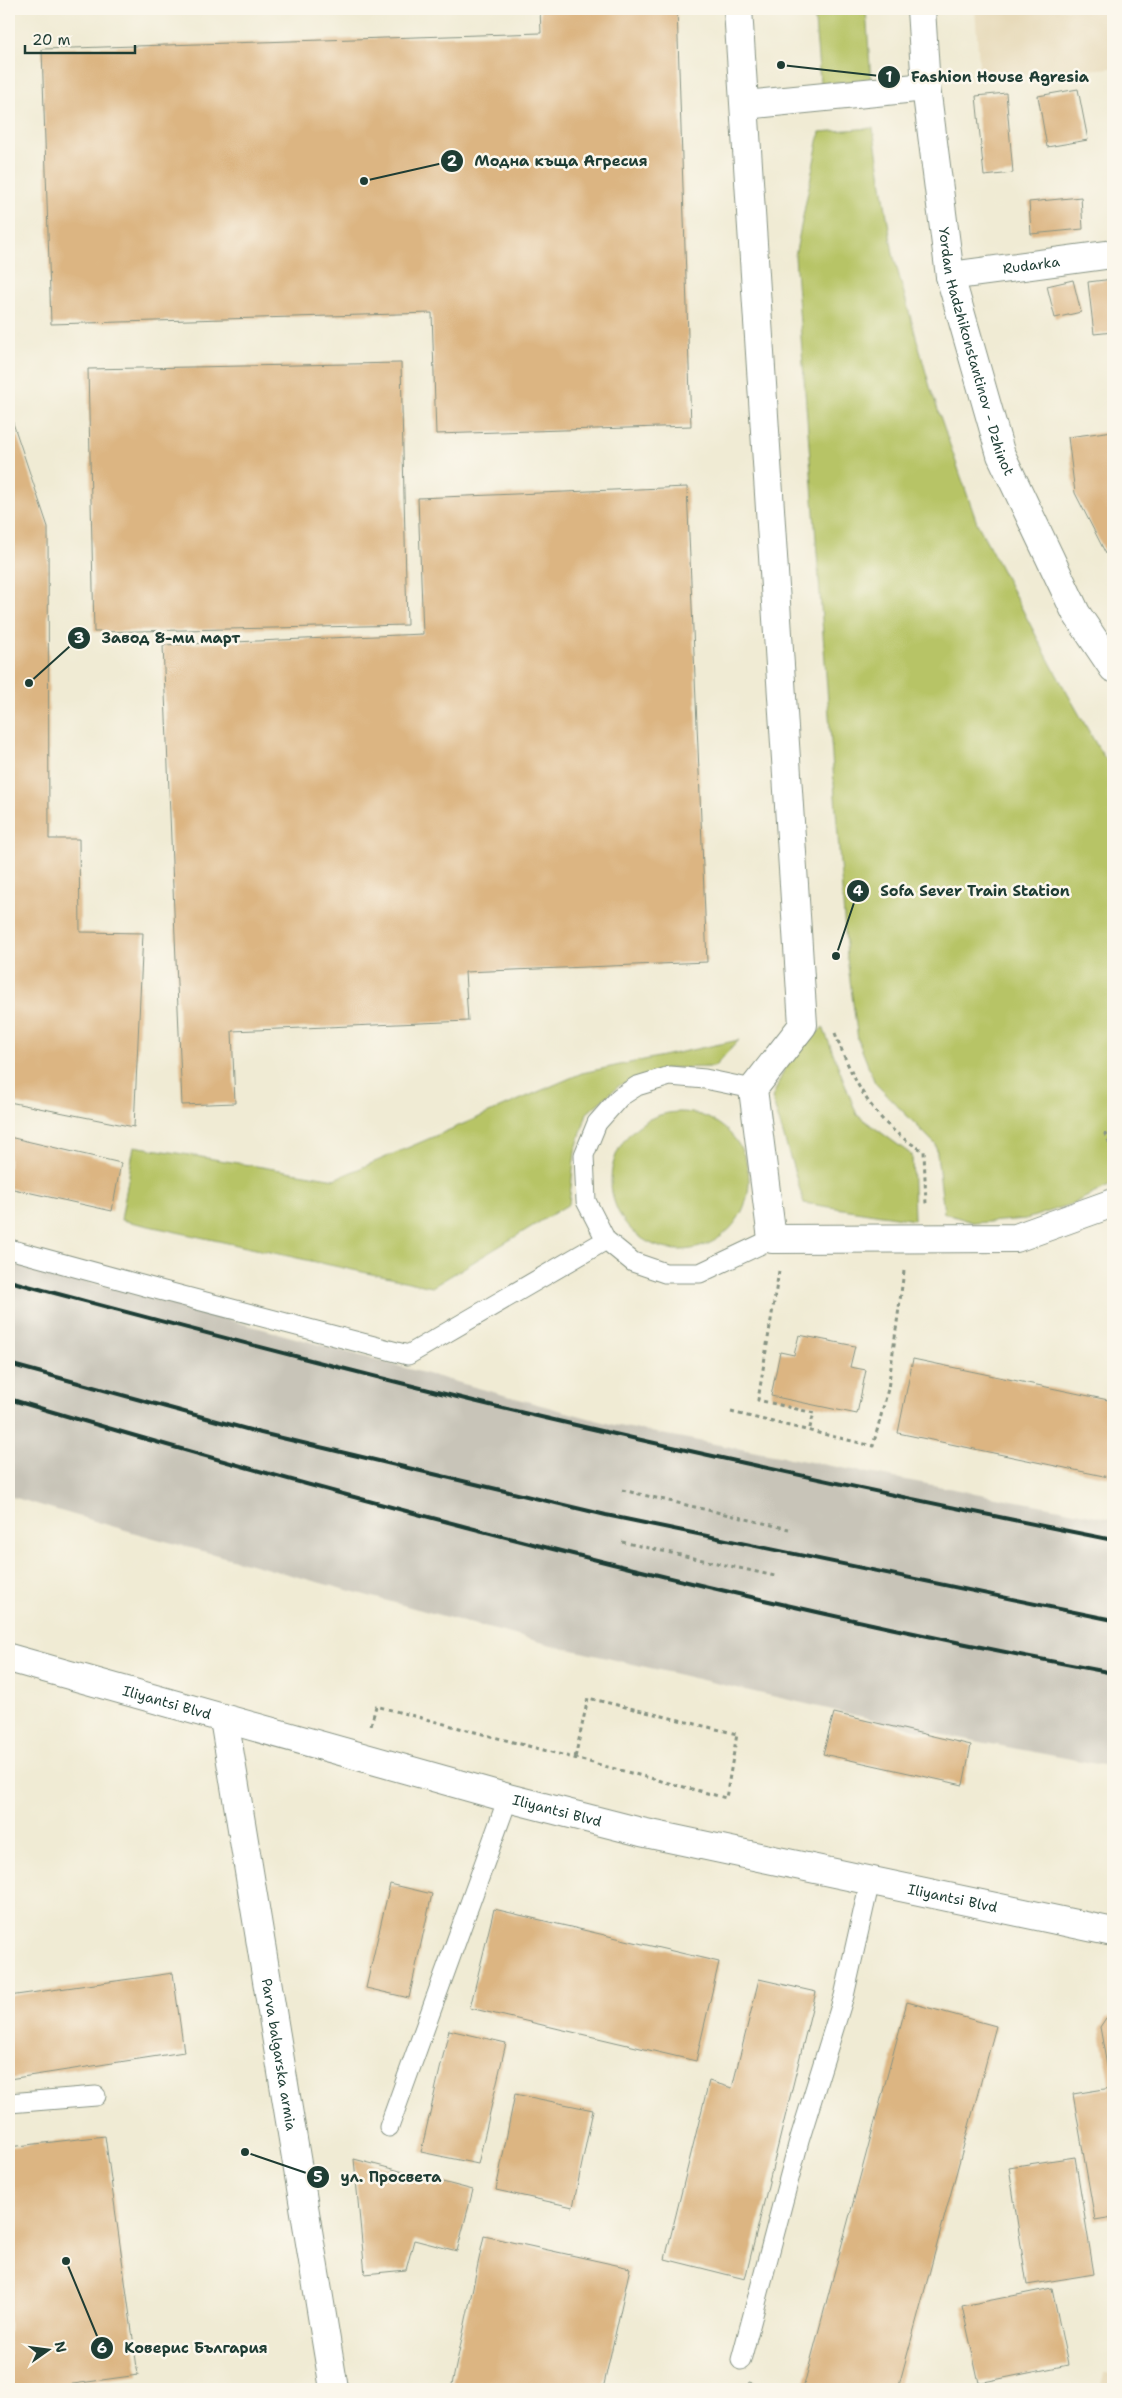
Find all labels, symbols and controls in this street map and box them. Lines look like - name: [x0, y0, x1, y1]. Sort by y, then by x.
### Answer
- scale bar: [25, 22, 135, 54]
- text: 20 m: [32, 30, 71, 50]
- callout: Fashion House Agresia: [876, 62, 1099, 92]
- text: 1: [886, 67, 893, 87]
- text: Fashion House Agresia: [911, 67, 1090, 87]
- callout: Модна къща Агресия: [440, 146, 658, 176]
- text: 2: [447, 151, 458, 171]
- text: Модна къща Агресия: [474, 151, 648, 171]
- street label: Yordan Hadzhikonstantinov - Dzhinot: [935, 226, 1018, 479]
- street label: Rudarka: [1002, 252, 1061, 278]
- callout: Завод 8-ми март: [67, 623, 250, 653]
- text: 3: [74, 628, 84, 648]
- text: Завод 8-ми март: [102, 628, 240, 648]
- callout: Sofa Sever Train Station: [846, 876, 1080, 906]
- text: 4: [853, 881, 864, 901]
- text: Sofa Sever Train Station: [880, 881, 1070, 901]
- street label: Iliyantsi Blvd: [121, 1681, 213, 1723]
- street label: Iliyantsi Blvd: [511, 1791, 604, 1831]
- street label: Iliyantsi Blvd: [906, 1880, 999, 1916]
- street label: Parva balgarska armia: [258, 1977, 300, 2132]
- callout: ул. Просвета: [306, 2162, 452, 2192]
- text: 5: [313, 2167, 323, 2187]
- text: ул. Просвета: [341, 2167, 442, 2187]
- north arrow: [22, 2326, 72, 2376]
- callout: Коверис България: [89, 2333, 278, 2363]
- text: 6: [97, 2338, 107, 2358]
- text: Коверис България: [124, 2338, 268, 2358]
- text: N: [51, 2339, 71, 2354]

